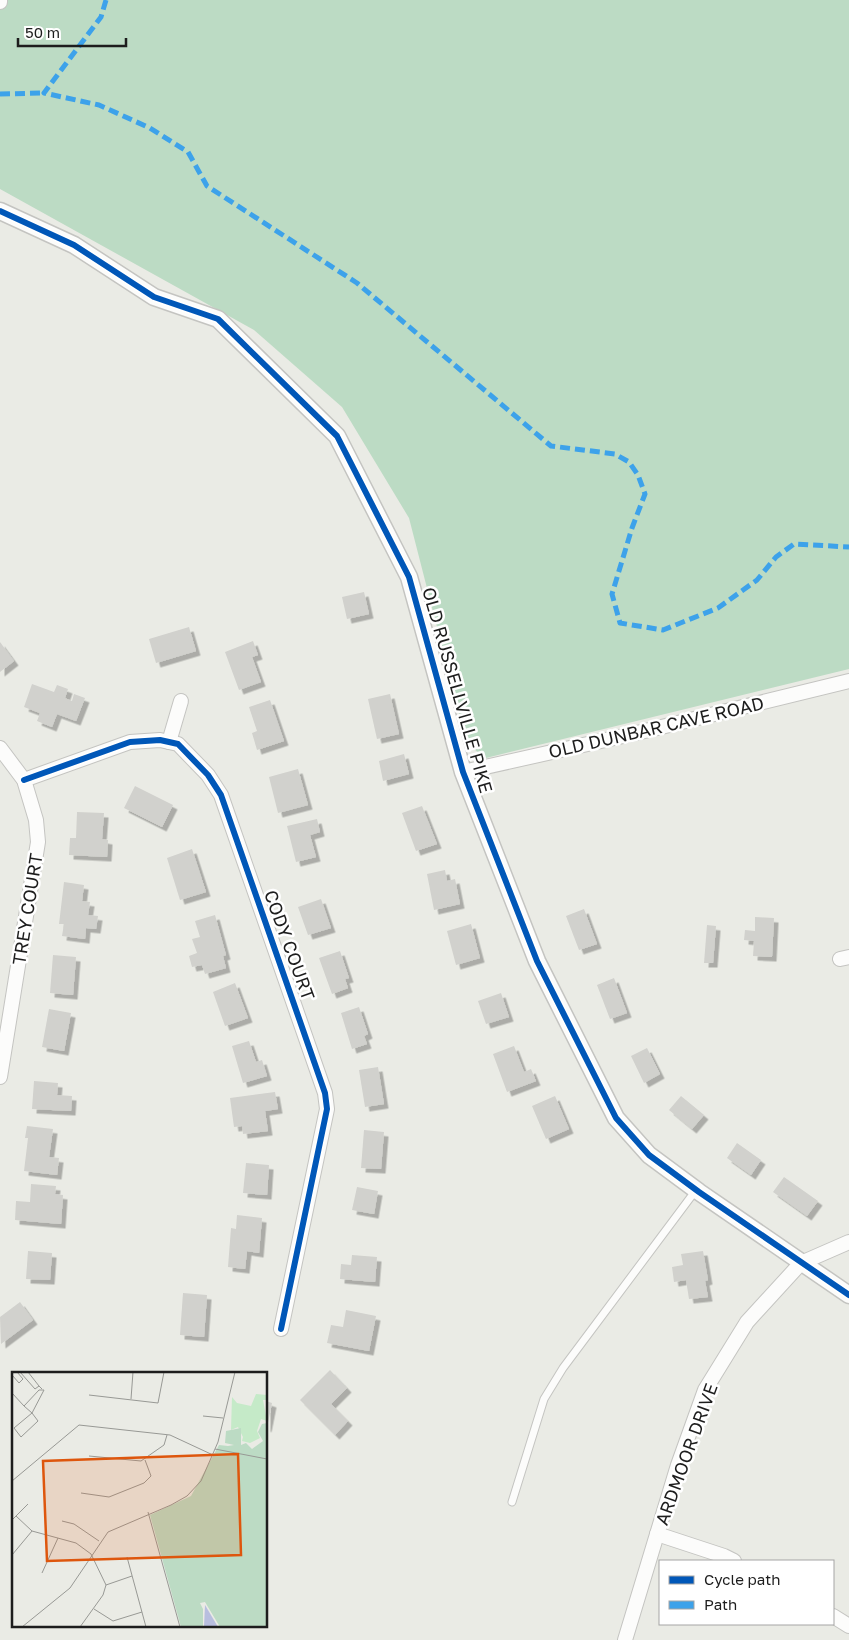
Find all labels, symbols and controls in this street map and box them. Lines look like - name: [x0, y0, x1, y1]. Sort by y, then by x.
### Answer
- scale bar: [18, 15, 125, 47]
- text: 50 m: [25, 23, 60, 41]
- street label: OLD RUSSELLVILLE PIKE: [418, 585, 498, 795]
- street label: OLD DUNBAR CAVE ROAD: [546, 692, 766, 762]
- street label: TREY COURT: [7, 852, 47, 966]
- street label: CODY COURT: [260, 887, 320, 1003]
- inset map: [12, 1372, 268, 1628]
- street label: ARDMOOR DRIVE: [650, 1380, 722, 1528]
- legend: [659, 1560, 834, 1625]
- text: Cycle path: [704, 1570, 780, 1588]
- text: Path: [704, 1595, 737, 1613]

